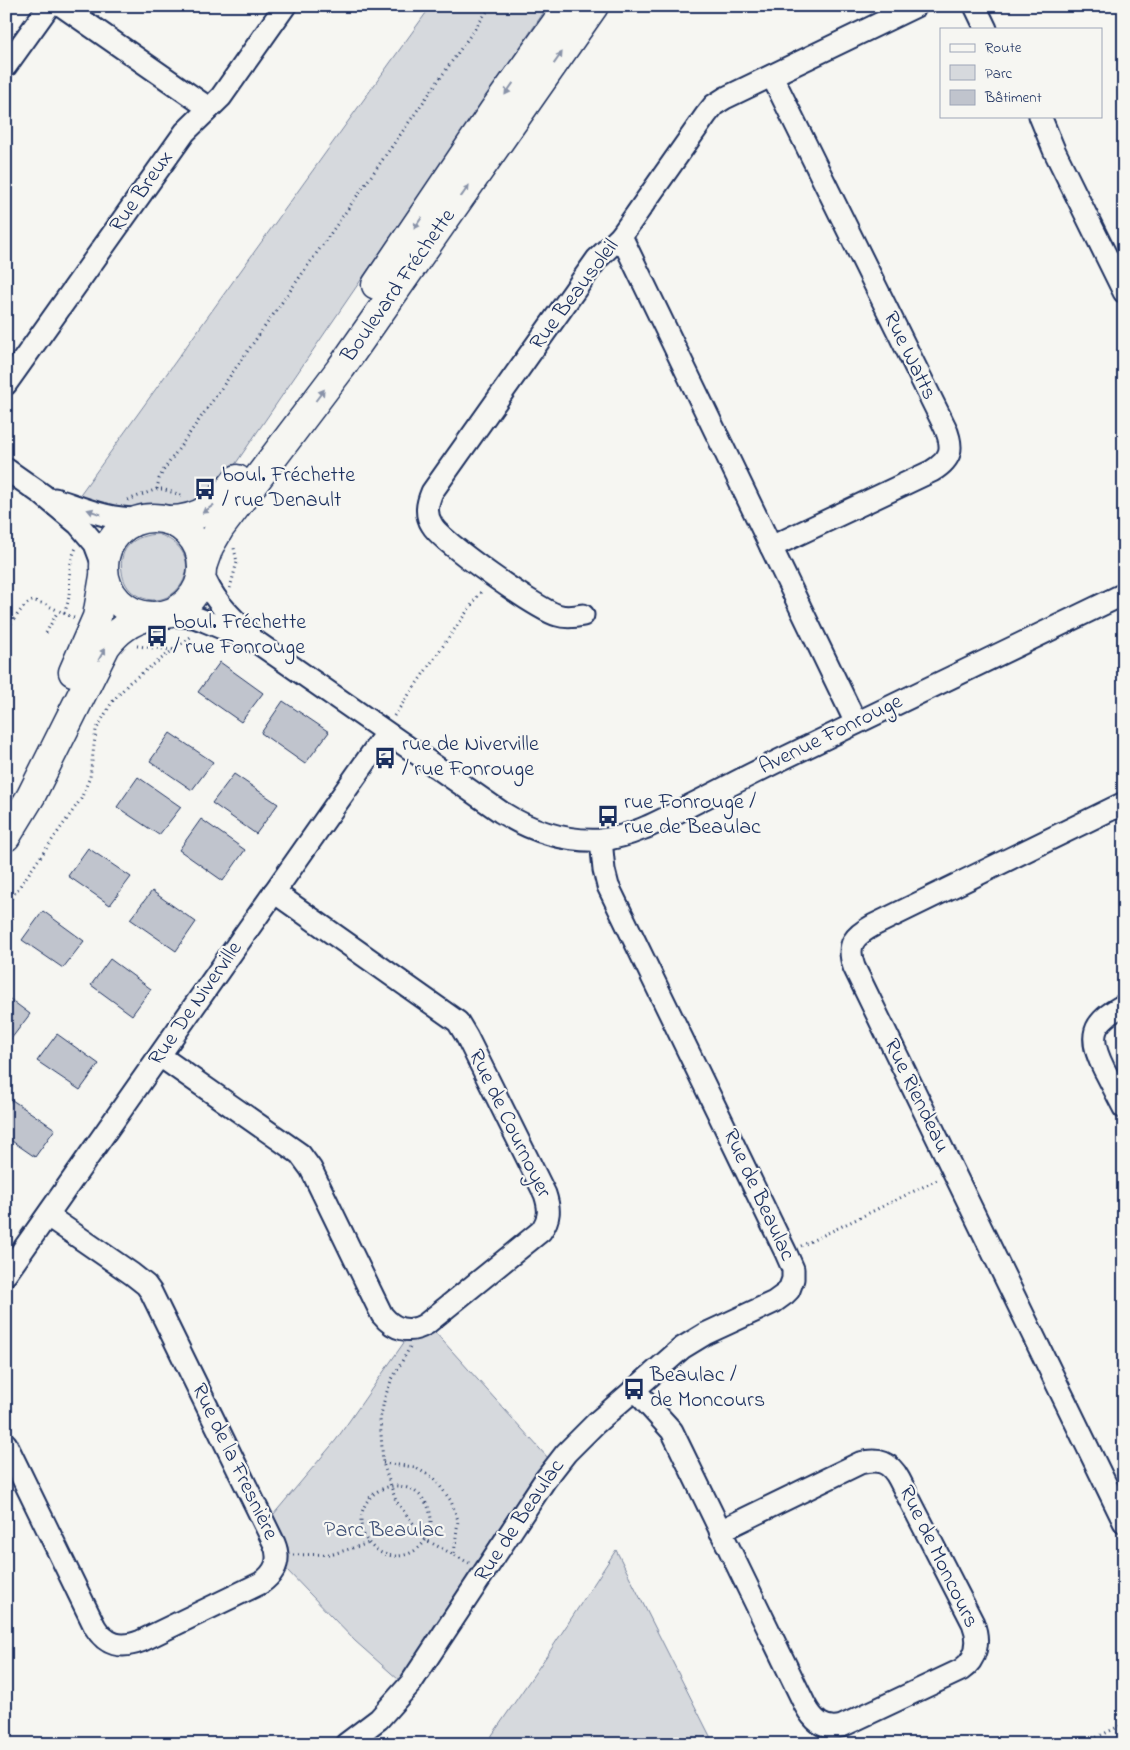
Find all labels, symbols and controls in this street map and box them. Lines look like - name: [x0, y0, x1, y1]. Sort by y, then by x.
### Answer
- legend: [940, 28, 1102, 118]
- text: Route: [985, 37, 1022, 59]
- one-way arrow: [552, 52, 563, 65]
- text: Parc: [985, 63, 1013, 85]
- one-way arrow: [504, 82, 514, 96]
- text: Bâtiment: [984, 87, 1042, 109]
- street label: Rue Breux: [102, 144, 182, 240]
- one-way arrow: [460, 185, 470, 198]
- street label: Boulevard Fréchette: [333, 202, 464, 370]
- one-way arrow: [413, 217, 423, 230]
- street label: Rue Beausoleil: [522, 233, 628, 357]
- street label: Rue Watts: [874, 306, 944, 406]
- one-way arrow: [315, 389, 326, 402]
- place label: boul. Fréchette / rue Denault: [222, 460, 355, 517]
- bus stop icon: boul. Fréchette / rue Denault: [192, 476, 218, 502]
- one-way arrow: [201, 504, 215, 514]
- one-way arrow: [86, 508, 101, 515]
- place label: boul. Fréchette / rue Fonrouge: [173, 607, 306, 665]
- bus stop icon: boul. Fréchette / rue Fonrouge: [144, 623, 170, 649]
- one-way arrow: [97, 647, 106, 661]
- street label: Avenue Fonrouge: [754, 686, 909, 785]
- place label: rue de Niverville / rue Fonrouge: [402, 729, 539, 787]
- bus stop icon: rue de Niverville / rue Fonrouge: [372, 745, 398, 771]
- place label: rue Fonrouge / rue de Beaulac: [624, 787, 761, 844]
- bus stop icon: rue Fonrouge / rue de Beaulac: [595, 803, 621, 829]
- street label: Rue De Niverville: [141, 935, 251, 1073]
- street label: Rue Riendeau: [875, 1033, 957, 1159]
- street label: Rue de Cournoyer: [458, 1044, 559, 1204]
- street label: Rue de Beaulac: [713, 1124, 803, 1266]
- place label: Beaulac / de Moncours: [649, 1360, 765, 1417]
- bus stop icon: Beaulac / de Moncours: [621, 1376, 647, 1402]
- street label: Rue de la Fresnière: [182, 1378, 286, 1546]
- street label: Rue de Beaulac: [467, 1453, 573, 1589]
- street label: Rue de Moncours: [890, 1480, 986, 1634]
- park label: Parc Beaulac: [324, 1515, 444, 1547]

